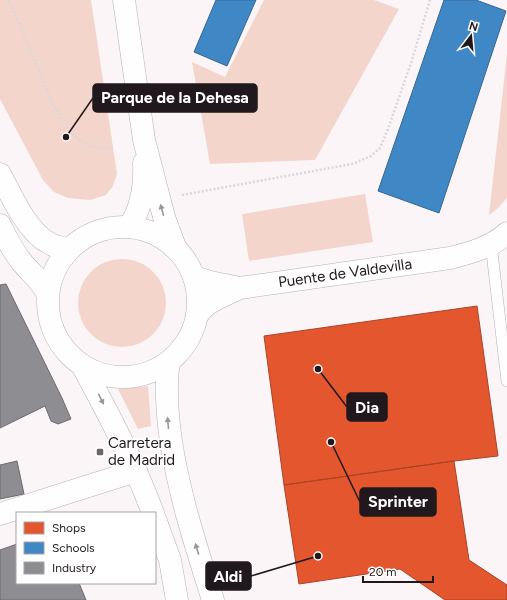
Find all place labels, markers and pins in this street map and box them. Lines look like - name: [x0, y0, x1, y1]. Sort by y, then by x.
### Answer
- callout: Parque de la Dehesa: [93, 84, 257, 112]
- callout: Dia: [347, 393, 387, 421]
- place label: Carretera de Madrid: [108, 434, 175, 469]
- marker: Carretera de Madrid: [95, 447, 105, 457]
- callout: Sprinter: [360, 488, 436, 516]
- callout: Aldi: [206, 562, 251, 590]

